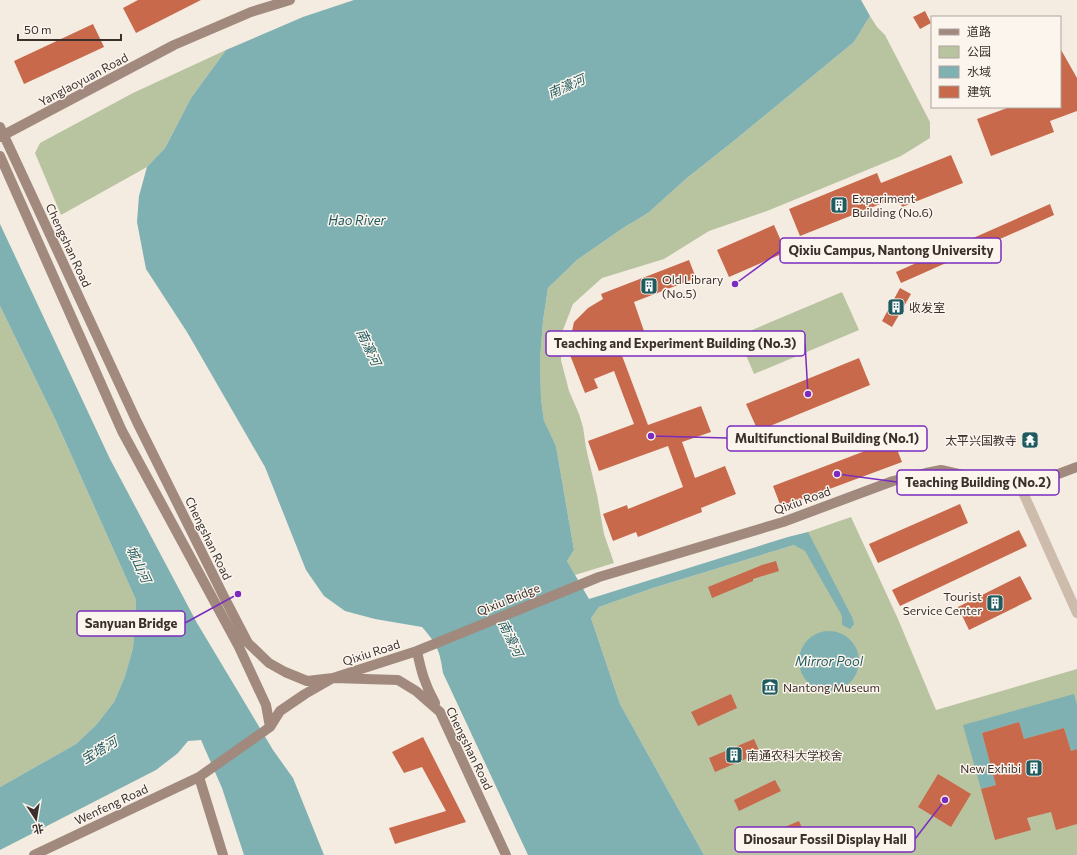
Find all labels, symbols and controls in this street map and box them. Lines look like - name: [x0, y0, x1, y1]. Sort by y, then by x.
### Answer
- scale bar: [18, 16, 121, 42]
- legend: [931, 16, 1061, 108]
- text: 50 m: [24, 22, 52, 36]
- text: 道路: [967, 24, 991, 38]
- text: 公园: [967, 44, 991, 58]
- street label: Yanglaoyuan Road: [36, 50, 130, 108]
- text: 水域: [967, 64, 991, 78]
- water label: 南濠河: [545, 70, 590, 101]
- text: 建筑: [967, 84, 991, 98]
- place label: Experiment Building (No.6): [852, 191, 933, 219]
- building icon: Experiment Building (No.6): [829, 195, 849, 215]
- street label: Chengshan Road: [44, 201, 95, 289]
- water label: Hao River: [328, 212, 387, 228]
- callout: Qixiu Campus, Nantong University: [780, 238, 1001, 263]
- text: Qixiu Campus, Nantong University: [788, 242, 994, 258]
- place label: Old Library (No.5): [662, 272, 723, 300]
- building icon: Old Library (No.5): [639, 276, 659, 296]
- building icon: 收发室: [886, 297, 906, 317]
- place label: 收发室: [909, 300, 945, 314]
- water label: 南濠河: [354, 326, 386, 371]
- callout: Teaching and Experiment Building (No.3): [546, 331, 805, 356]
- text: Teaching and Experiment Building (No.3): [554, 335, 796, 351]
- callout: Multifunctional Building (No.1): [727, 426, 927, 451]
- text: Multifunctional Building (No.1): [735, 430, 919, 446]
- temple icon: 太平兴国教寺: [1020, 430, 1040, 450]
- place label: 太平兴国教寺: [945, 433, 1017, 447]
- callout: Teaching Building (No.2): [897, 470, 1059, 495]
- text: Teaching Building (No.2): [905, 474, 1051, 490]
- street label: Qixiu Road: [772, 483, 832, 517]
- street label: Chengshan Road: [183, 494, 235, 582]
- water label: 城山河: [124, 543, 156, 588]
- street label: Qixiu Bridge: [474, 580, 542, 618]
- place label: Tourist Service Center: [903, 589, 982, 617]
- building icon: Tourist Service Center: [985, 593, 1005, 613]
- callout: Sanyuan Bridge: [77, 611, 185, 636]
- text: Sanyuan Bridge: [85, 615, 177, 631]
- water label: 南濠河: [495, 617, 528, 662]
- street label: Qixiu Road: [341, 636, 401, 668]
- water label: Mirror Pool: [795, 653, 864, 669]
- museum icon: Nantong Museum: [760, 677, 780, 697]
- place label: Nantong Museum: [783, 680, 880, 694]
- street label: Chengshan Road: [444, 704, 496, 792]
- water label: 宝塔河: [78, 732, 122, 767]
- building icon: 南通农科大学校舍: [724, 745, 744, 765]
- place label: 南通农科大学校舍: [747, 748, 843, 762]
- building icon: New Exhibi: [1024, 758, 1044, 778]
- place label: New Exhibi: [960, 761, 1021, 775]
- street label: Wenfeng Road: [72, 781, 150, 827]
- north arrow: [16, 799, 56, 839]
- text: 北: [31, 822, 45, 837]
- callout: Dinosaur Fossil Display Hall: [735, 827, 915, 852]
- text: Dinosaur Fossil Display Hall: [743, 831, 907, 847]

